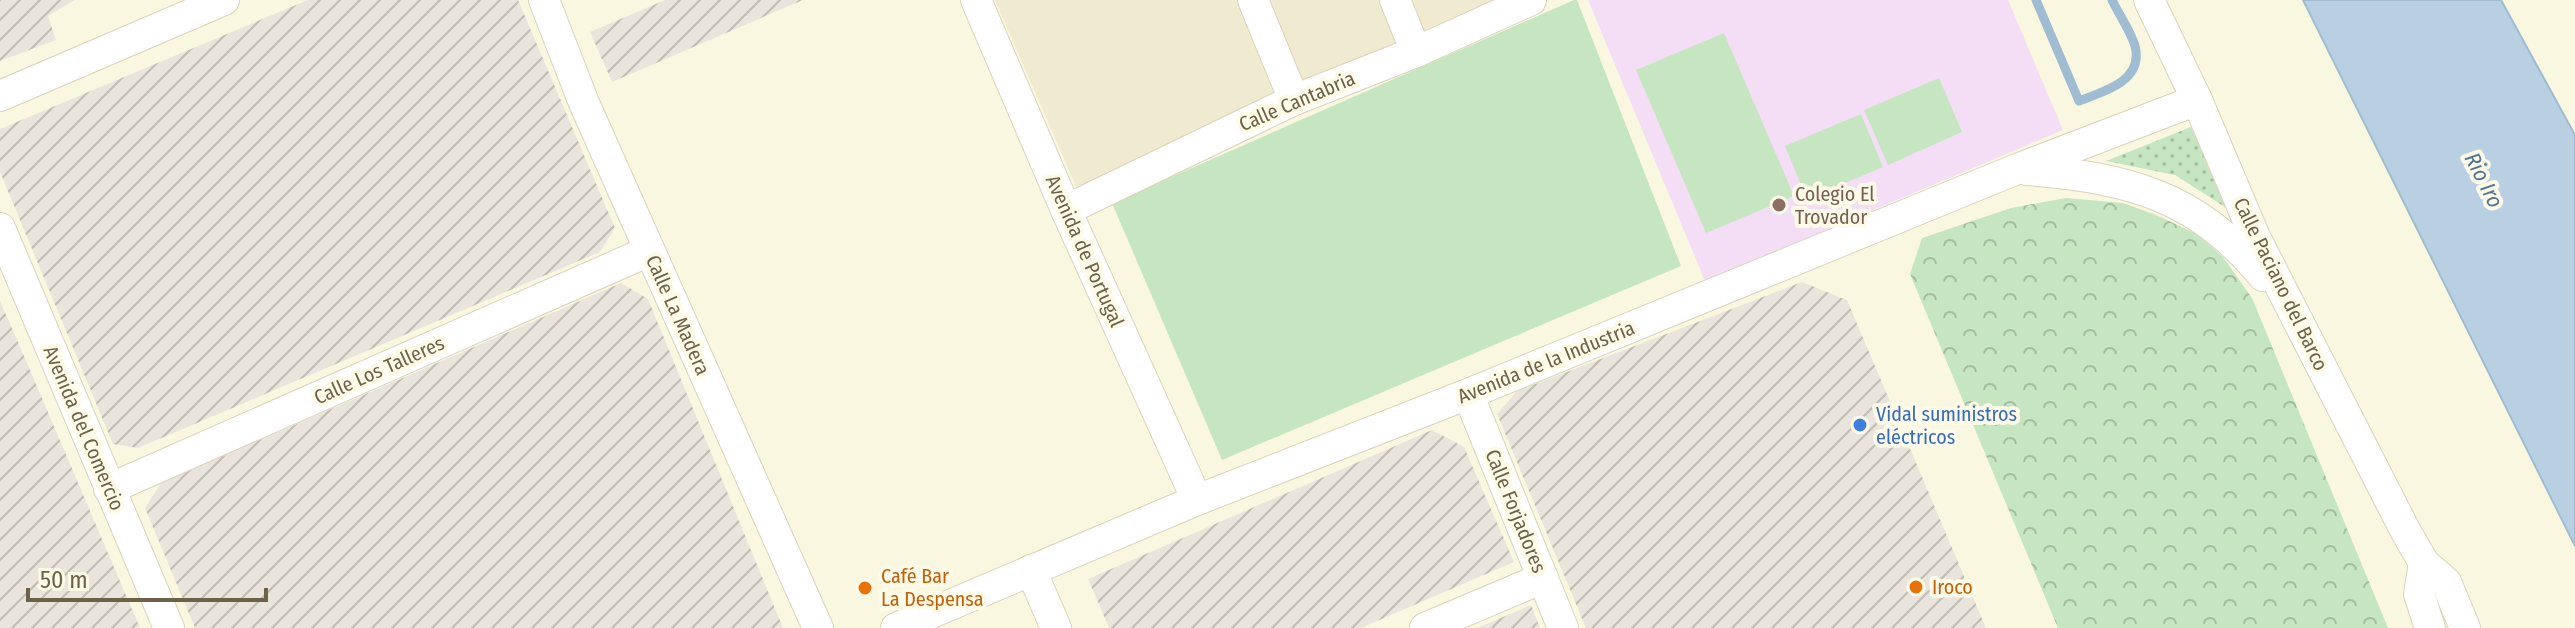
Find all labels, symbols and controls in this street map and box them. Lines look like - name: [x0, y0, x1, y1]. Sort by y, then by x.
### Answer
- street label: Calle Cantabria: [1235, 66, 1359, 136]
- water label: Rio Iro: [2459, 148, 2509, 212]
- street label: Avenida de Portugal: [1041, 171, 1129, 331]
- place label: Colegio El Trovador: [1795, 182, 1875, 229]
- street label: Calle Paciano del Barco: [2229, 194, 2333, 374]
- marker: Colegio El Trovador: [1770, 196, 1788, 214]
- street label: Calle La Madera: [641, 251, 715, 379]
- street label: Avenida de la Industria: [1454, 315, 1638, 409]
- street label: Calle Los Talleres: [310, 331, 448, 409]
- street label: Avenida del Comercio: [38, 342, 130, 514]
- place label: Vidal suministros eléctricos: [1876, 402, 2017, 449]
- marker: Vidal suministros eléctricos: [1851, 416, 1869, 434]
- street label: Calle Forjadores: [1480, 446, 1552, 576]
- scale bar: [28, 552, 266, 602]
- place label: Café Bar La Despensa: [881, 564, 984, 611]
- text: 50 m: [40, 566, 88, 594]
- place label: Iroco: [1932, 575, 1973, 599]
- marker: Iroco: [1907, 578, 1925, 596]
- marker: Café Bar La Despensa: [856, 579, 874, 597]

